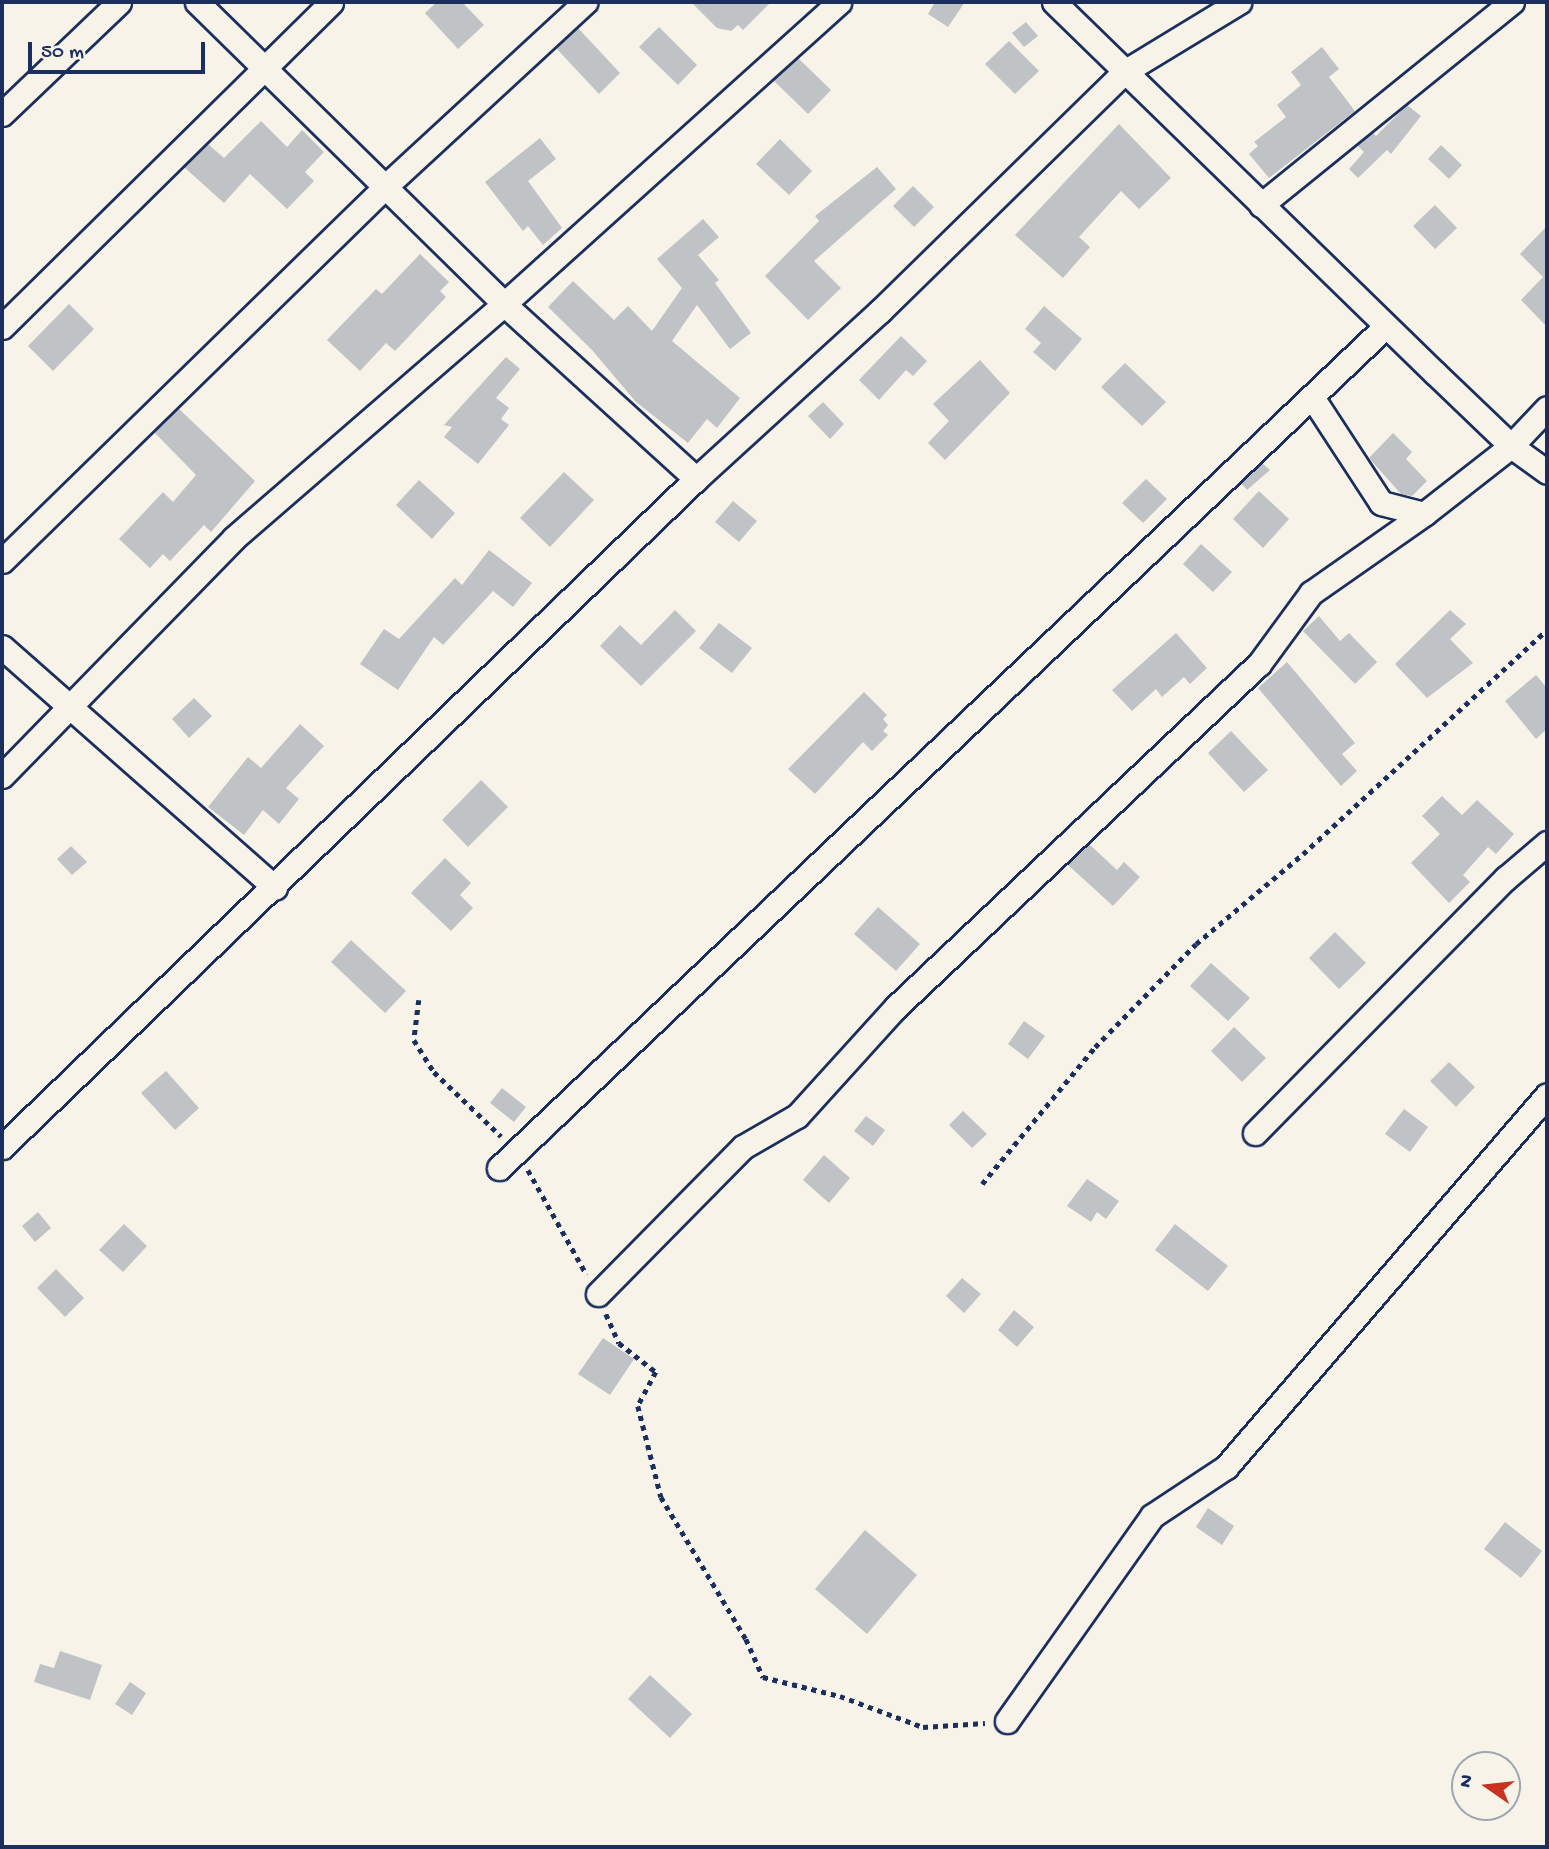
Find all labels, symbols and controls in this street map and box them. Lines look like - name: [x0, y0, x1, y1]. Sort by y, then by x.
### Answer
- scale bar: [32, 28, 208, 72]
- text: 50 m: [41, 41, 84, 66]
- north arrow: [1451, 1751, 1521, 1821]
- text: N: [1454, 1772, 1480, 1790]

